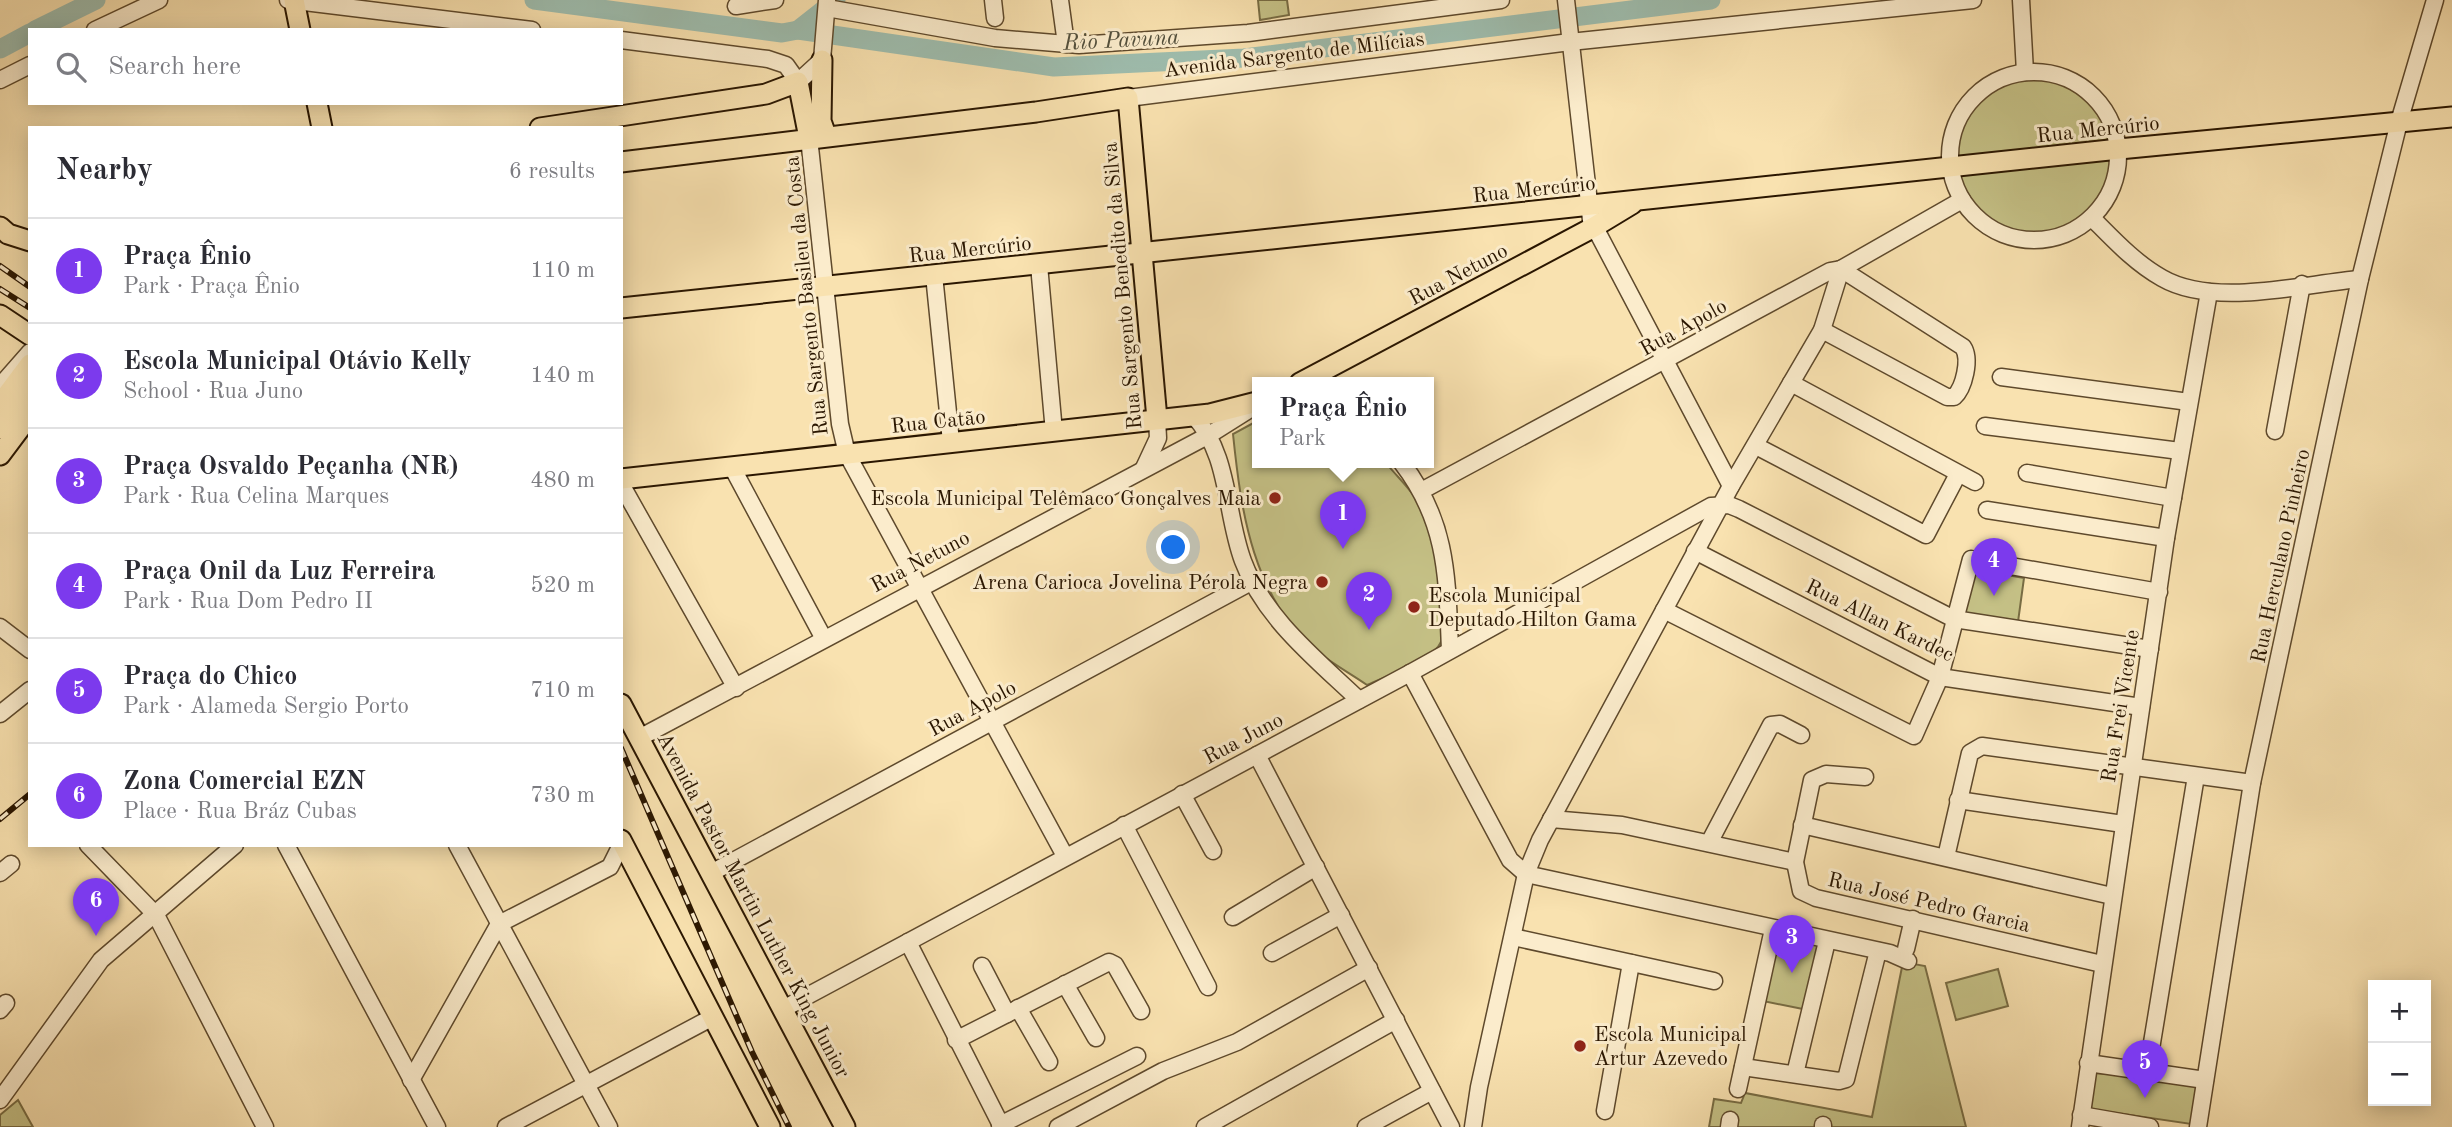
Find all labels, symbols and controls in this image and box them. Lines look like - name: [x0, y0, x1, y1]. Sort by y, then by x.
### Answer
- water label: Rio Pavuna: [1061, 26, 1180, 55]
- search box: [28, 28, 623, 105]
- street label: Avenida Sargento de Milícias: [1163, 29, 1426, 82]
- icon: search: [52, 48, 90, 86]
- text: Search here: [108, 54, 241, 80]
- street label: Rua Mercúrio: [2036, 114, 2161, 147]
- street label: Rua Sargento Benedito da Silva: [1100, 141, 1147, 430]
- street label: Rua Sargento Basileu da Costa: [782, 155, 833, 437]
- text: Nearby: [56, 156, 153, 186]
- text: 6 results: [509, 160, 595, 183]
- street label: Rua Mercúrio: [1472, 174, 1597, 207]
- street label: Rua Mercúrio: [908, 234, 1033, 267]
- street label: Rua Netuno: [1406, 241, 1512, 310]
- text: Praça Ênio: [123, 244, 252, 270]
- text: 1: [72, 259, 86, 282]
- text: 110 m: [530, 259, 595, 282]
- text: Park · Praça Ênio: [123, 275, 300, 298]
- street label: Rua Apolo: [1637, 296, 1731, 361]
- text: Escola Municipal Otávio Kelly: [123, 349, 472, 375]
- text: 2: [72, 364, 86, 387]
- text: 140 m: [530, 364, 595, 387]
- popup: [1252, 377, 1434, 468]
- text: School · Rua Juno: [123, 380, 303, 403]
- text: Praça Ênio: [1279, 396, 1407, 422]
- street label: Rua Catão: [890, 407, 987, 438]
- text: Park: [1279, 427, 1326, 450]
- street label: Rua Herculano Pinheiro: [2248, 447, 2314, 665]
- text: Praça Osvaldo Peçanha (NR): [123, 454, 459, 480]
- text: 3: [72, 469, 86, 492]
- text: 480 m: [530, 469, 595, 492]
- text: Park · Rua Celina Marques: [123, 485, 389, 508]
- place label: Escola Municipal Telêmaco Gonçalves Maia: [871, 489, 1261, 510]
- marker: Escola Municipal Telêmaco Gonçalves Maia: [1267, 490, 1283, 506]
- pin: 1: [1320, 491, 1366, 549]
- street label: Rua Netuno: [868, 528, 974, 597]
- your location: [1156, 530, 1190, 564]
- pin: 4: [1971, 538, 2017, 596]
- text: Praça Onil da Luz Ferreira: [123, 559, 435, 585]
- pin: 2: [1346, 572, 1392, 630]
- place label: Arena Carioca Jovelina Pérola Negra: [972, 573, 1308, 594]
- text: 4: [72, 574, 86, 597]
- text: 520 m: [530, 574, 595, 597]
- marker: Arena Carioca Jovelina Pérola Negra: [1314, 574, 1330, 590]
- street label: Rua Allan Kardec: [1802, 576, 1957, 666]
- place label: Escola Municipal Deputado Hilton Gama: [1428, 586, 1637, 631]
- text: Park · Rua Dom Pedro II: [123, 590, 373, 613]
- marker: Escola Municipal Deputado Hilton Gama: [1406, 599, 1422, 615]
- street label: Rua Frei Vicente: [2099, 628, 2144, 784]
- text: Praça do Chico: [123, 664, 297, 690]
- street label: Rua Apolo: [925, 678, 1020, 741]
- text: 5: [72, 679, 86, 702]
- text: 710 m: [530, 679, 595, 702]
- text: Park · Alameda Sergio Porto: [123, 695, 409, 718]
- street label: Rua Juno: [1200, 710, 1287, 769]
- street label: Avenida Pastor Martin Luther King Junior: [652, 730, 853, 1082]
- text: Zona Comercial EZN: [123, 769, 366, 795]
- text: 6: [72, 784, 86, 807]
- text: 730 m: [530, 784, 595, 807]
- text: Place · Rua Bráz Cubas: [123, 800, 357, 823]
- street label: Rua José Pedro Garcia: [1825, 870, 2032, 937]
- pin: 6: [73, 878, 119, 936]
- pin: 3: [1769, 915, 1815, 973]
- map controls: [2368, 980, 2431, 1106]
- button: +: [2368, 980, 2431, 1043]
- place label: Escola Municipal Artur Azevedo: [1594, 1025, 1747, 1070]
- marker: Escola Municipal Artur Azevedo: [1572, 1038, 1588, 1054]
- pin: 5: [2122, 1040, 2168, 1098]
- button: −: [2368, 1043, 2431, 1106]

